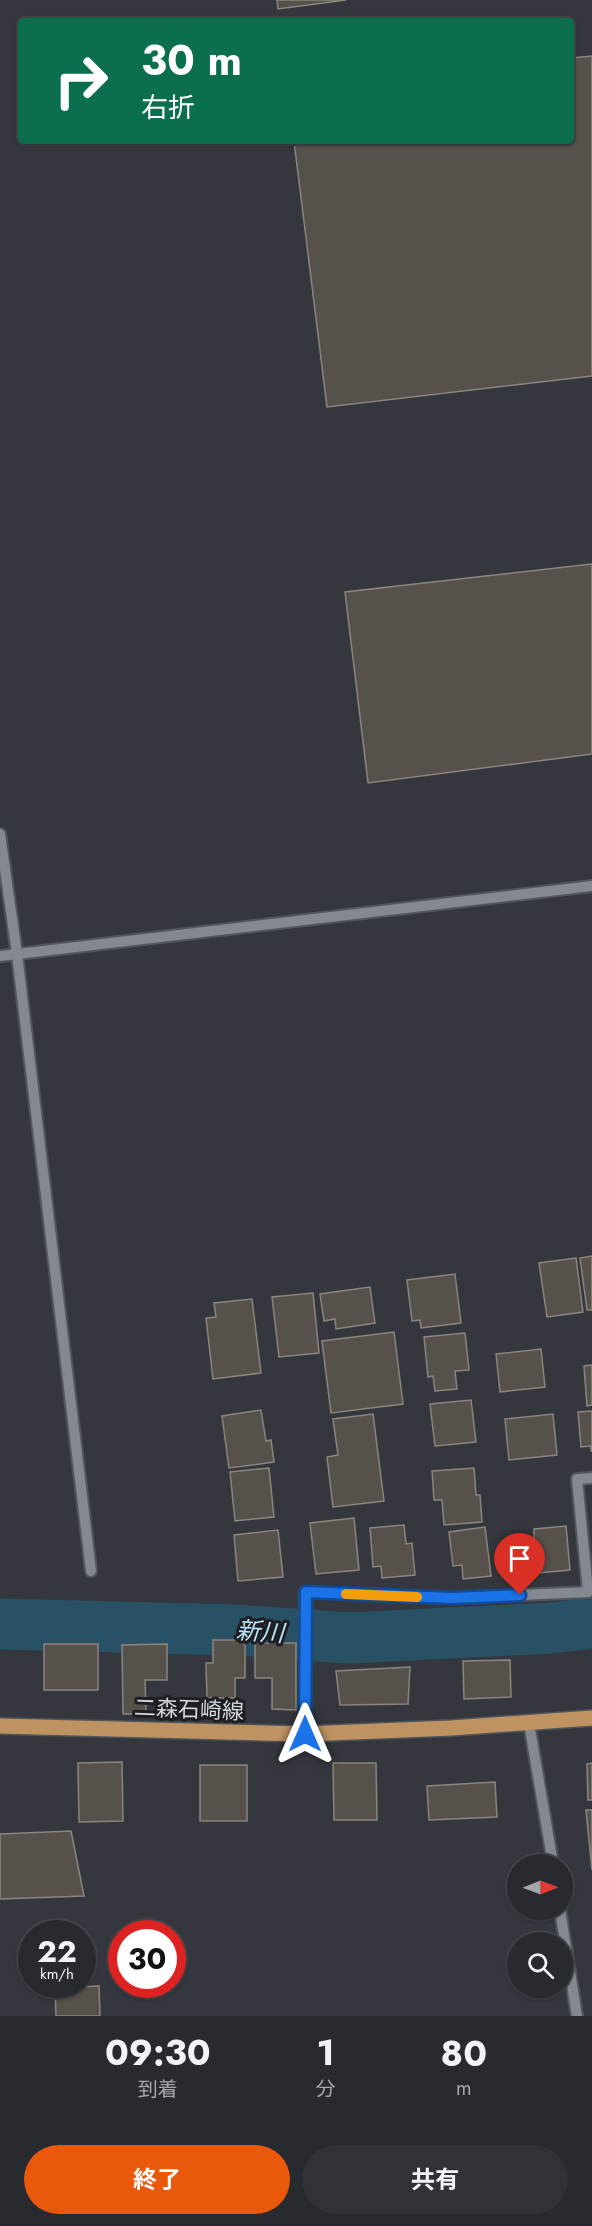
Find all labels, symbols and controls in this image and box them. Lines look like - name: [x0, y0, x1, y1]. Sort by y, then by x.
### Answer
- text: 30 m: [141, 30, 242, 91]
- icon: right: [42, 42, 120, 120]
- text: 右折: [141, 88, 195, 127]
- pin: [494, 1533, 545, 1595]
- icon: arrive: [503, 1542, 536, 1575]
- water label: 新川: [235, 1612, 288, 1651]
- street label: 二森石崎線: [133, 1691, 245, 1727]
- position arrow: [273, 1702, 337, 1766]
- north arrow: [507, 1854, 573, 1920]
- map controls: [507, 1854, 573, 1998]
- speed limit sign: 30: [108, 1920, 186, 1998]
- text: 22: [37, 1930, 77, 1973]
- button: search: [507, 1932, 573, 1998]
- text: km/h: [40, 1963, 74, 1985]
- text: 09:30: [105, 2026, 211, 2078]
- text: 1: [316, 2026, 335, 2078]
- text: 80: [441, 2027, 487, 2079]
- text: m: [456, 2074, 472, 2103]
- text: 到着: [138, 2075, 178, 2104]
- text: 分: [316, 2075, 336, 2104]
- button: 終了: [24, 2145, 290, 2214]
- button: 共有: [302, 2145, 568, 2214]

